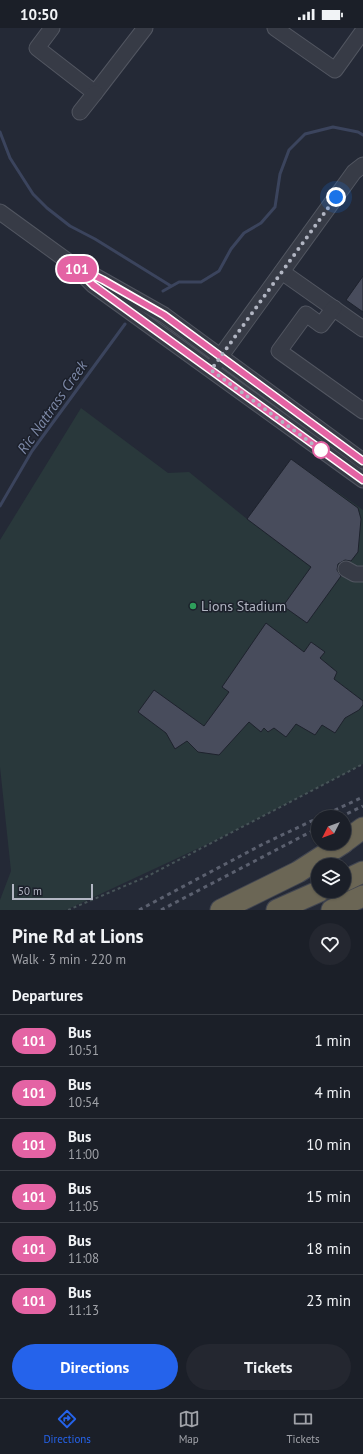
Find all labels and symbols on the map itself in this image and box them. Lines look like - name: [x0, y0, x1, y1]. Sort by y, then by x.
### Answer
- your location: [326, 187, 346, 207]
- line badge: 101: [54, 256, 100, 282]
- water label: Ric Nattrass Creek: [13, 356, 92, 457]
- unlabelled marker: [312, 441, 330, 459]
- place label: Lions Stadium: [201, 597, 286, 615]
- marker: Lions Stadium: [188, 601, 198, 611]
- north arrow: [311, 810, 351, 850]
- scale bar: [12, 882, 93, 901]

